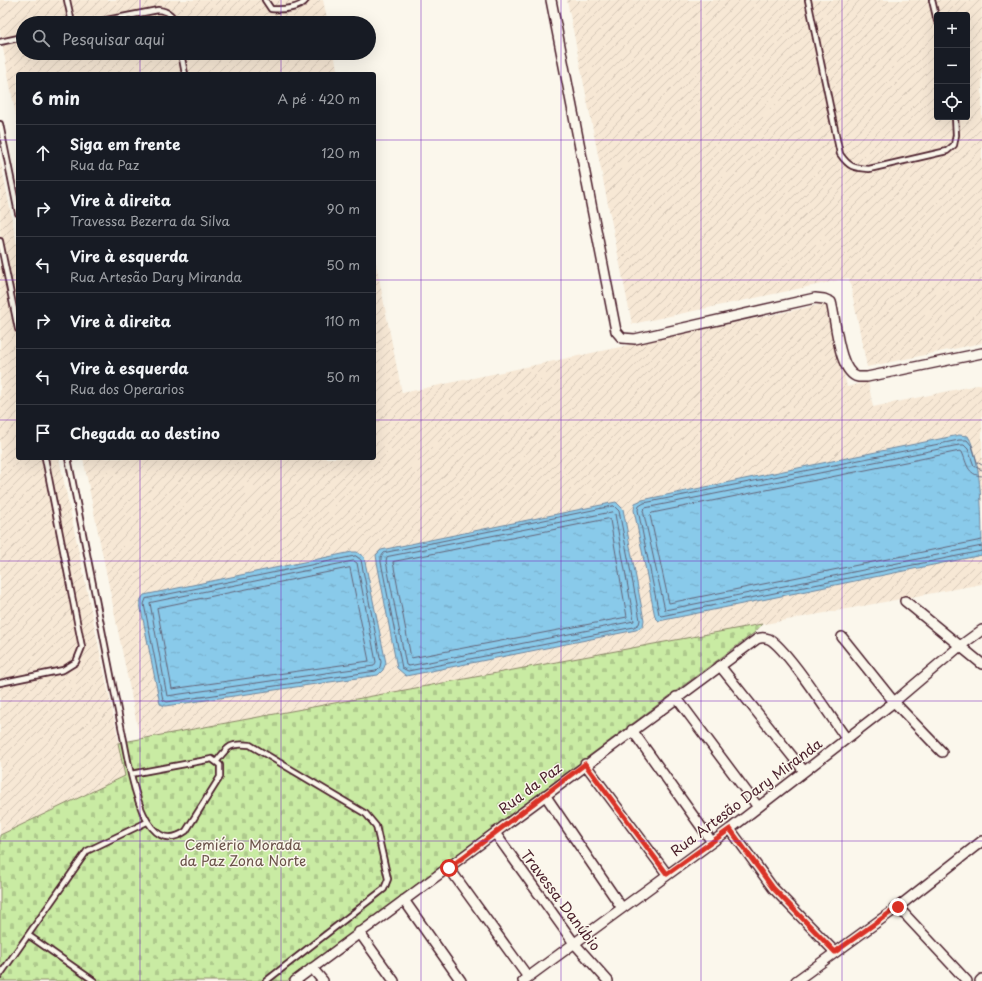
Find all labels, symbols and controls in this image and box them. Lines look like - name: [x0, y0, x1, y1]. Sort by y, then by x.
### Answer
- map controls: [934, 12, 970, 120]
- button: +: [934, 12, 970, 48]
- search box: [16, 16, 376, 60]
- icon: search: [30, 27, 52, 49]
- text: Pesquisar aqui: [62, 27, 165, 50]
- button: −: [934, 48, 970, 84]
- button: locate: [934, 84, 970, 120]
- text: 6 min: [32, 85, 80, 111]
- text: A pé · 420 m: [278, 89, 360, 108]
- text: Siga em frente: [70, 132, 180, 155]
- icon: ahead: [32, 142, 54, 164]
- text: 120 m: [321, 143, 360, 162]
- text: Rua da Paz: [70, 155, 139, 174]
- text: Vire à direita: [70, 188, 171, 211]
- icon: right: [32, 198, 54, 220]
- text: 90 m: [327, 199, 360, 218]
- text: Travessa Bezerra da Silva: [70, 211, 230, 230]
- text: Vire à esquerda: [70, 244, 189, 267]
- icon: left: [32, 254, 54, 276]
- text: 50 m: [326, 255, 360, 274]
- text: Rua Artesão Dary Miranda: [70, 267, 242, 286]
- text: Vire à direita: [70, 309, 171, 332]
- icon: right: [32, 310, 54, 332]
- text: 110 m: [325, 311, 360, 330]
- text: Vire à esquerda: [70, 356, 189, 379]
- icon: left: [32, 366, 54, 388]
- text: 50 m: [326, 367, 360, 386]
- text: Rua dos Operarios: [70, 379, 184, 398]
- text: Chegada ao destino: [70, 421, 220, 444]
- icon: arrive: [32, 422, 54, 444]
- street label: Rua Artesão Dary Miranda: [666, 732, 827, 861]
- street label: Rua da Paz: [494, 757, 566, 819]
- park label: Cemiério Morada da Paz Zona Norte: [180, 834, 306, 871]
- street label: Travessa Danúbio: [516, 845, 606, 955]
- route start: [440, 859, 458, 877]
- route end: [889, 898, 907, 916]

